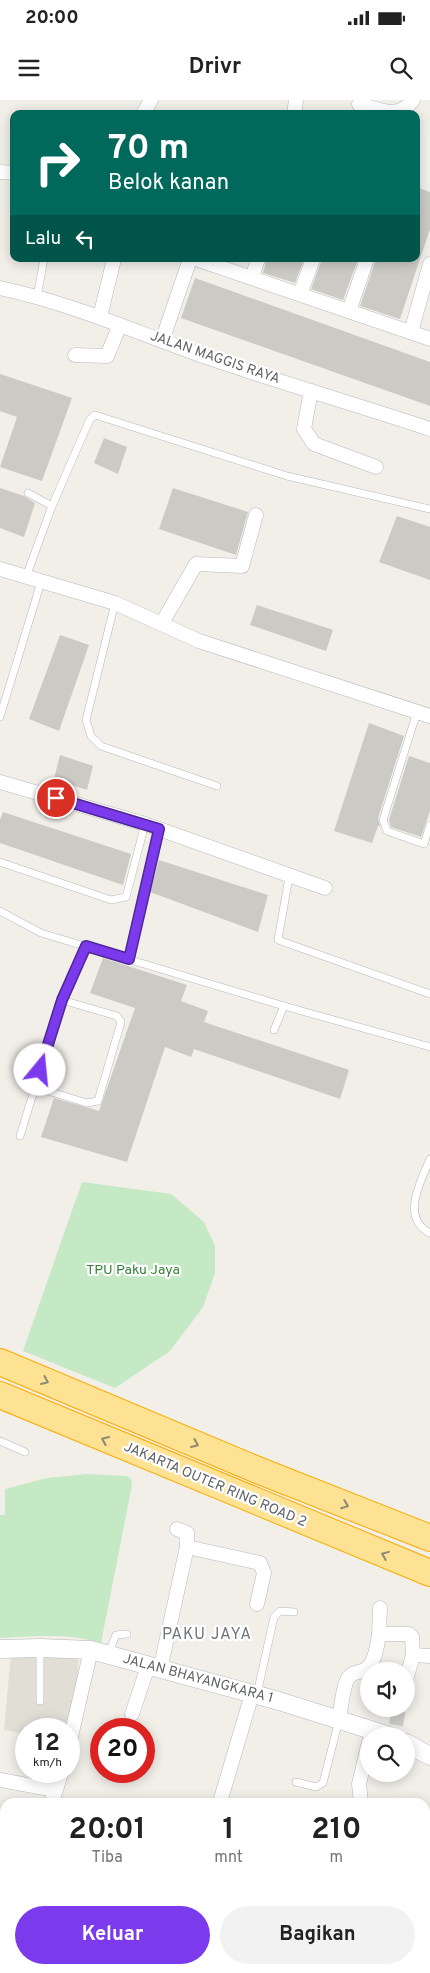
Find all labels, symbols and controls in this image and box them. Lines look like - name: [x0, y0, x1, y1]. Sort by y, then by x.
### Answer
- text: 20:00: [25, 6, 79, 30]
- icon: menu: [15, 54, 43, 82]
- text: Drivr: [189, 54, 241, 81]
- icon: search: [387, 54, 415, 82]
- text: 70 m: [108, 127, 189, 171]
- icon: right: [25, 130, 90, 195]
- text: Belok kanan: [108, 170, 229, 197]
- icon: left: [71, 225, 99, 253]
- text: Lalu: [25, 227, 61, 251]
- street label: JALAN MAGGIS RAYA: [148, 328, 282, 388]
- pin: [35, 777, 77, 819]
- icon: arrive: [42, 784, 70, 812]
- position arrow: [13, 1043, 65, 1095]
- park label: TPU Paku Jaya: [86, 1262, 180, 1279]
- one-way arrow: [40, 1374, 49, 1385]
- one-way arrow: [101, 1435, 110, 1446]
- one-way arrow: [190, 1437, 199, 1448]
- street label: JAKARTA OUTER RING ROAD 2: [121, 1439, 309, 1531]
- one-way arrow: [340, 1499, 349, 1509]
- one-way arrow: [381, 1551, 390, 1561]
- district label: PAKU JAYA: [162, 1625, 252, 1645]
- street label: JALAN BHAYANGKARA 1: [121, 1651, 275, 1707]
- map controls: [360, 1662, 415, 1782]
- button: sound: [360, 1662, 415, 1717]
- speed limit sign: 20: [90, 1718, 155, 1783]
- button: search: [360, 1727, 415, 1782]
- text: 12: [35, 1728, 60, 1760]
- text: km/h: [33, 1755, 62, 1771]
- text: 20:01: [69, 1812, 146, 1849]
- text: 1: [223, 1812, 235, 1849]
- text: 210: [311, 1812, 361, 1849]
- text: Tiba: [92, 1848, 123, 1868]
- text: mnt: [214, 1848, 243, 1868]
- text: m: [330, 1848, 343, 1868]
- button: Keluar: [15, 1906, 210, 1964]
- button: Bagikan: [220, 1906, 415, 1964]

